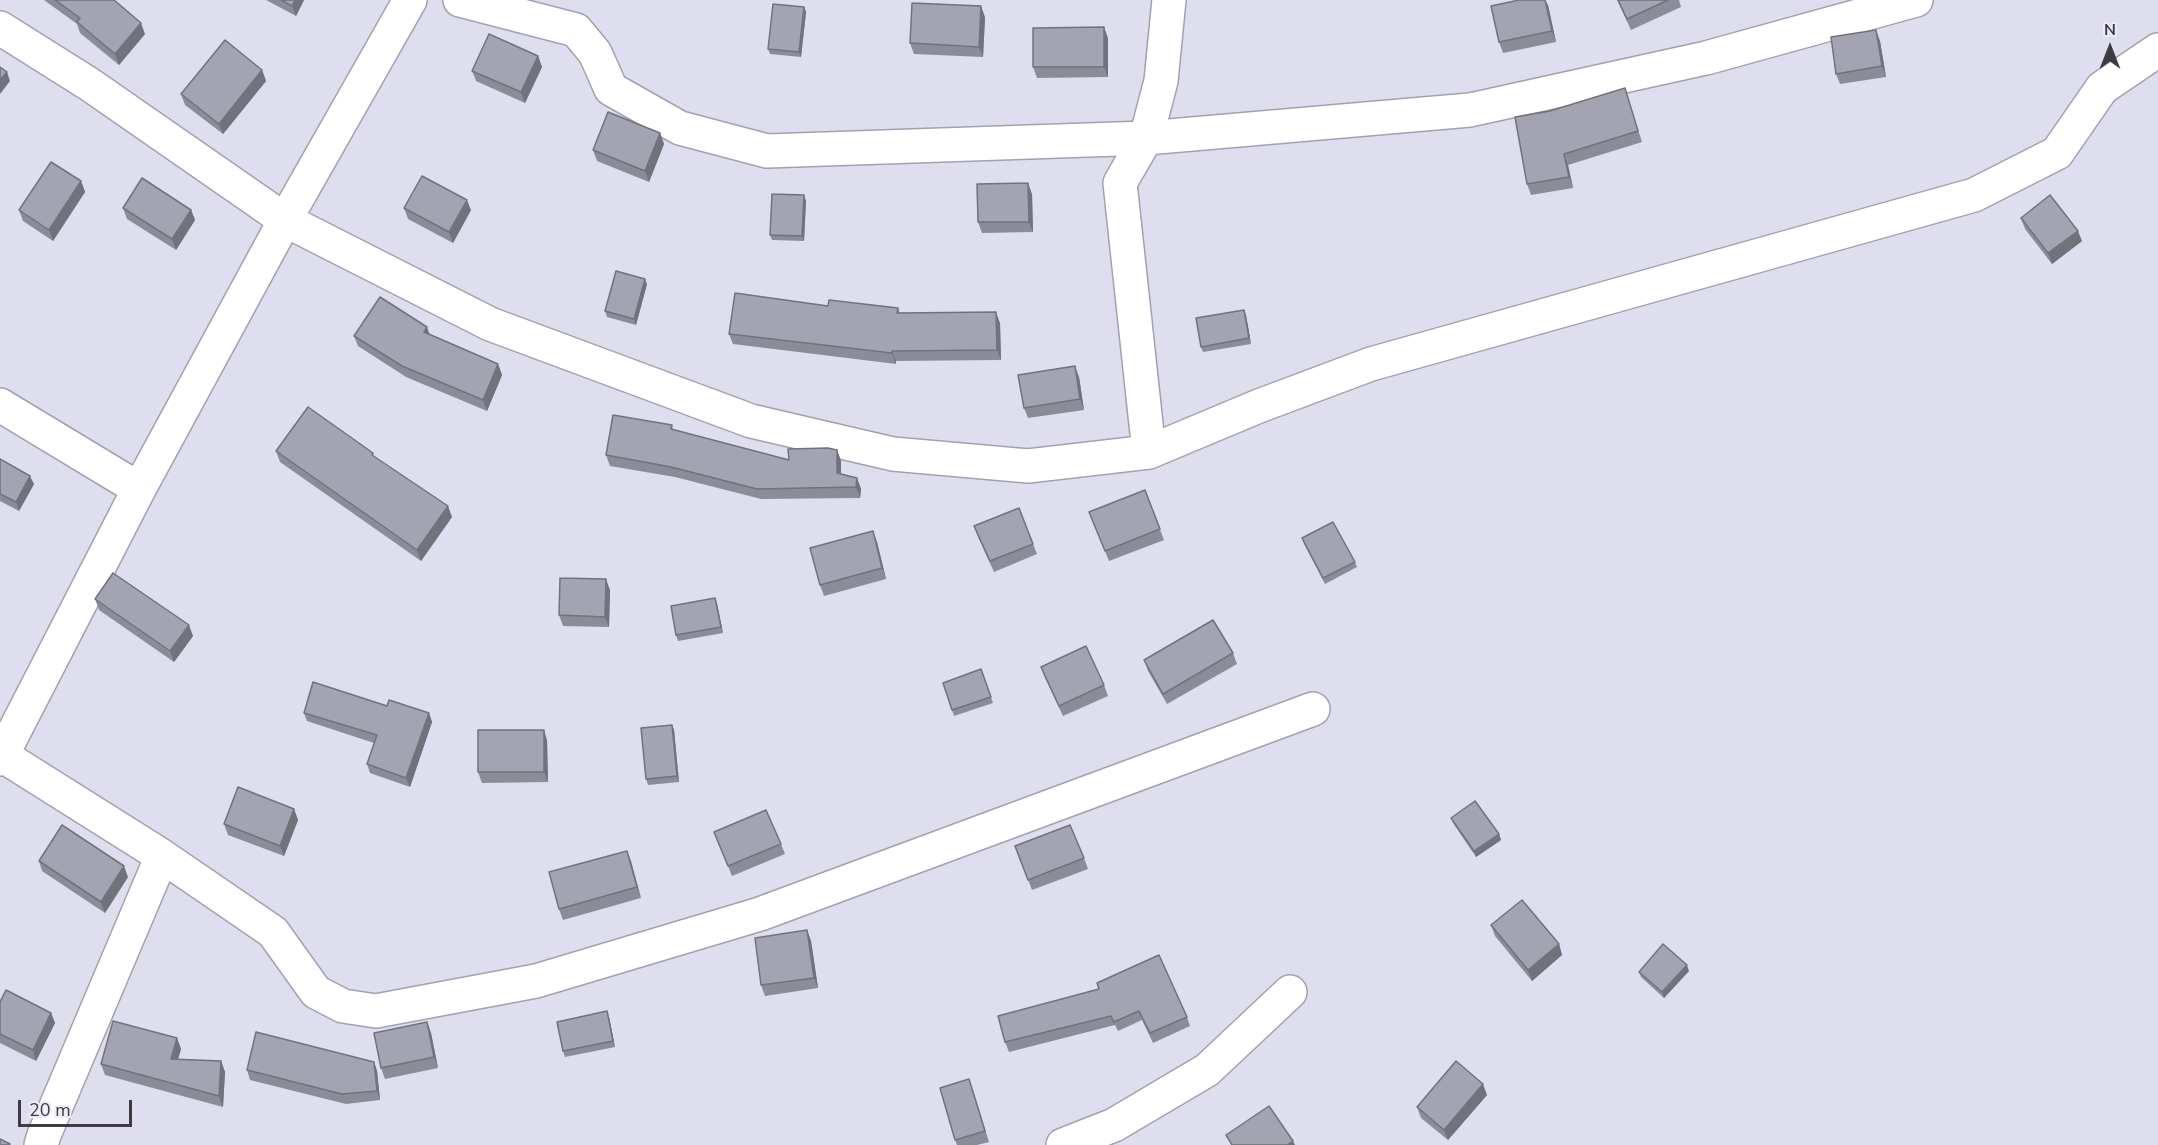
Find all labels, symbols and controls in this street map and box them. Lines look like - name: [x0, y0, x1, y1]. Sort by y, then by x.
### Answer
- north arrow: [2080, 18, 2140, 78]
- text: N: [2104, 19, 2116, 41]
- scale bar: [21, 1088, 135, 1126]
- text: 20 m: [29, 1098, 71, 1122]

